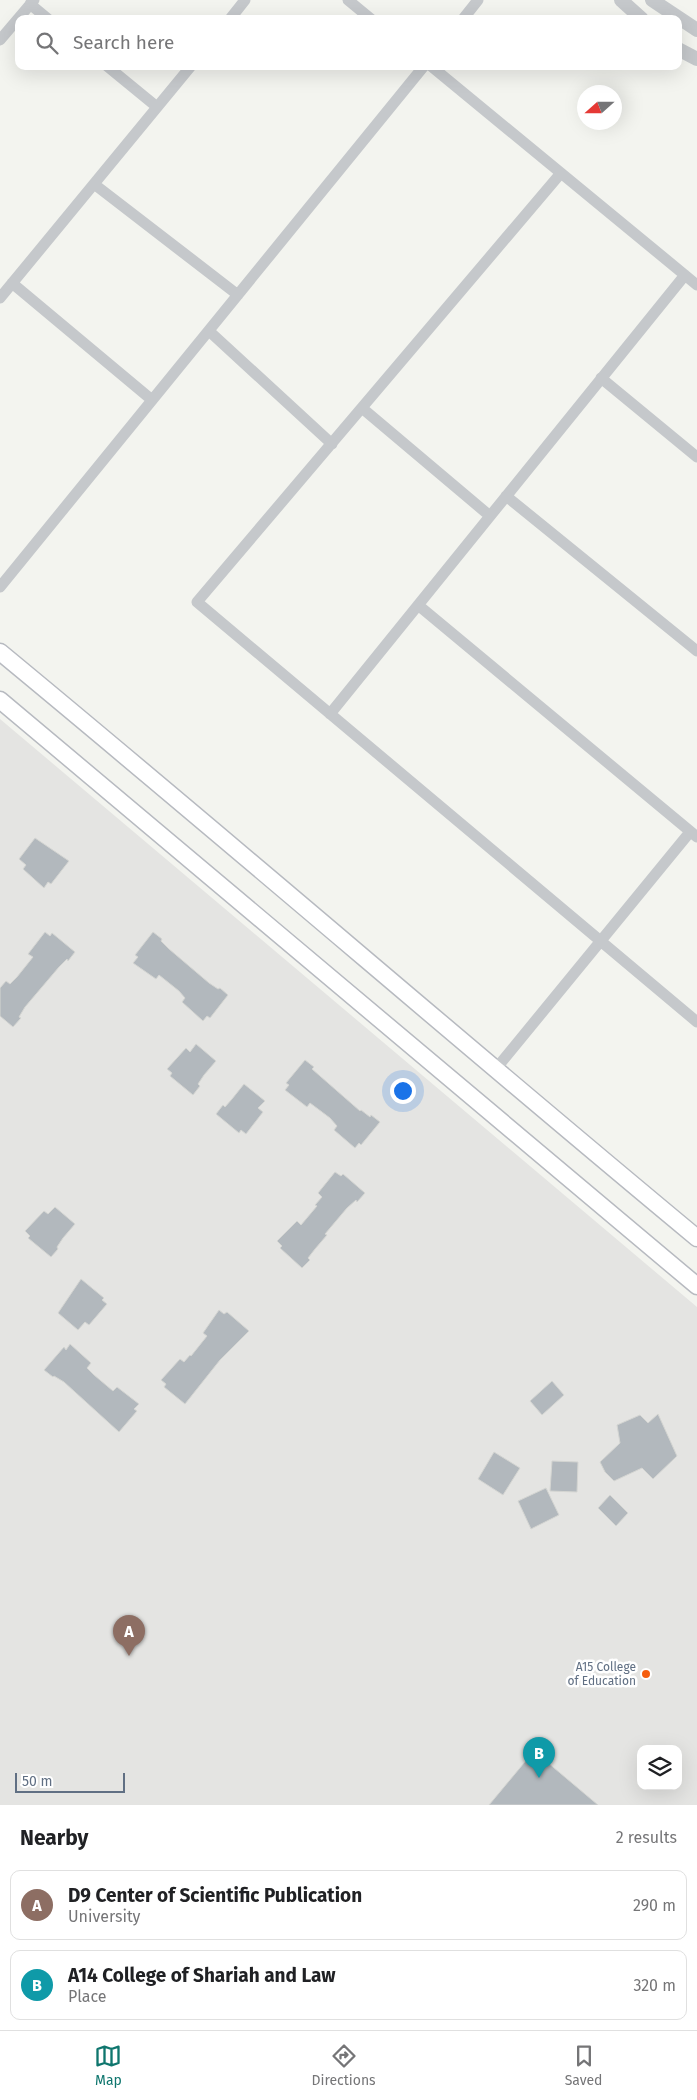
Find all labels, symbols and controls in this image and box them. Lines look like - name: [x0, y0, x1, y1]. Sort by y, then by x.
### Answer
- search box: [15, 15, 682, 70]
- icon: search: [33, 29, 61, 57]
- text: Search here: [73, 31, 174, 54]
- north arrow: [577, 85, 622, 130]
- your location: [390, 1078, 416, 1104]
- pin: A: [113, 1615, 145, 1656]
- place label: A15 College of Education: [568, 1660, 636, 1688]
- marker: A15 College of Education: [640, 1668, 652, 1680]
- pin: B: [523, 1737, 555, 1778]
- map controls: [637, 1745, 682, 1790]
- button: layers: [637, 1745, 682, 1790]
- scale bar: [15, 1770, 125, 1793]
- text: 50 m: [22, 1773, 53, 1790]
- text: Nearby: [20, 1825, 88, 1851]
- text: 2 results: [616, 1828, 677, 1847]
- text: D9 Center of Scientific Publication: [68, 1884, 362, 1907]
- text: A: [32, 1896, 42, 1915]
- text: 290 m: [633, 1896, 676, 1915]
- text: University: [68, 1907, 141, 1926]
- text: A14 College of Shariah and Law: [68, 1964, 336, 1987]
- text: B: [32, 1976, 42, 1995]
- text: 320 m: [633, 1976, 676, 1995]
- text: Place: [68, 1987, 107, 2006]
- tab: Map: [94, 2042, 122, 2089]
- tab: Directions: [311, 2042, 376, 2089]
- tab: Saved: [565, 2042, 603, 2089]

